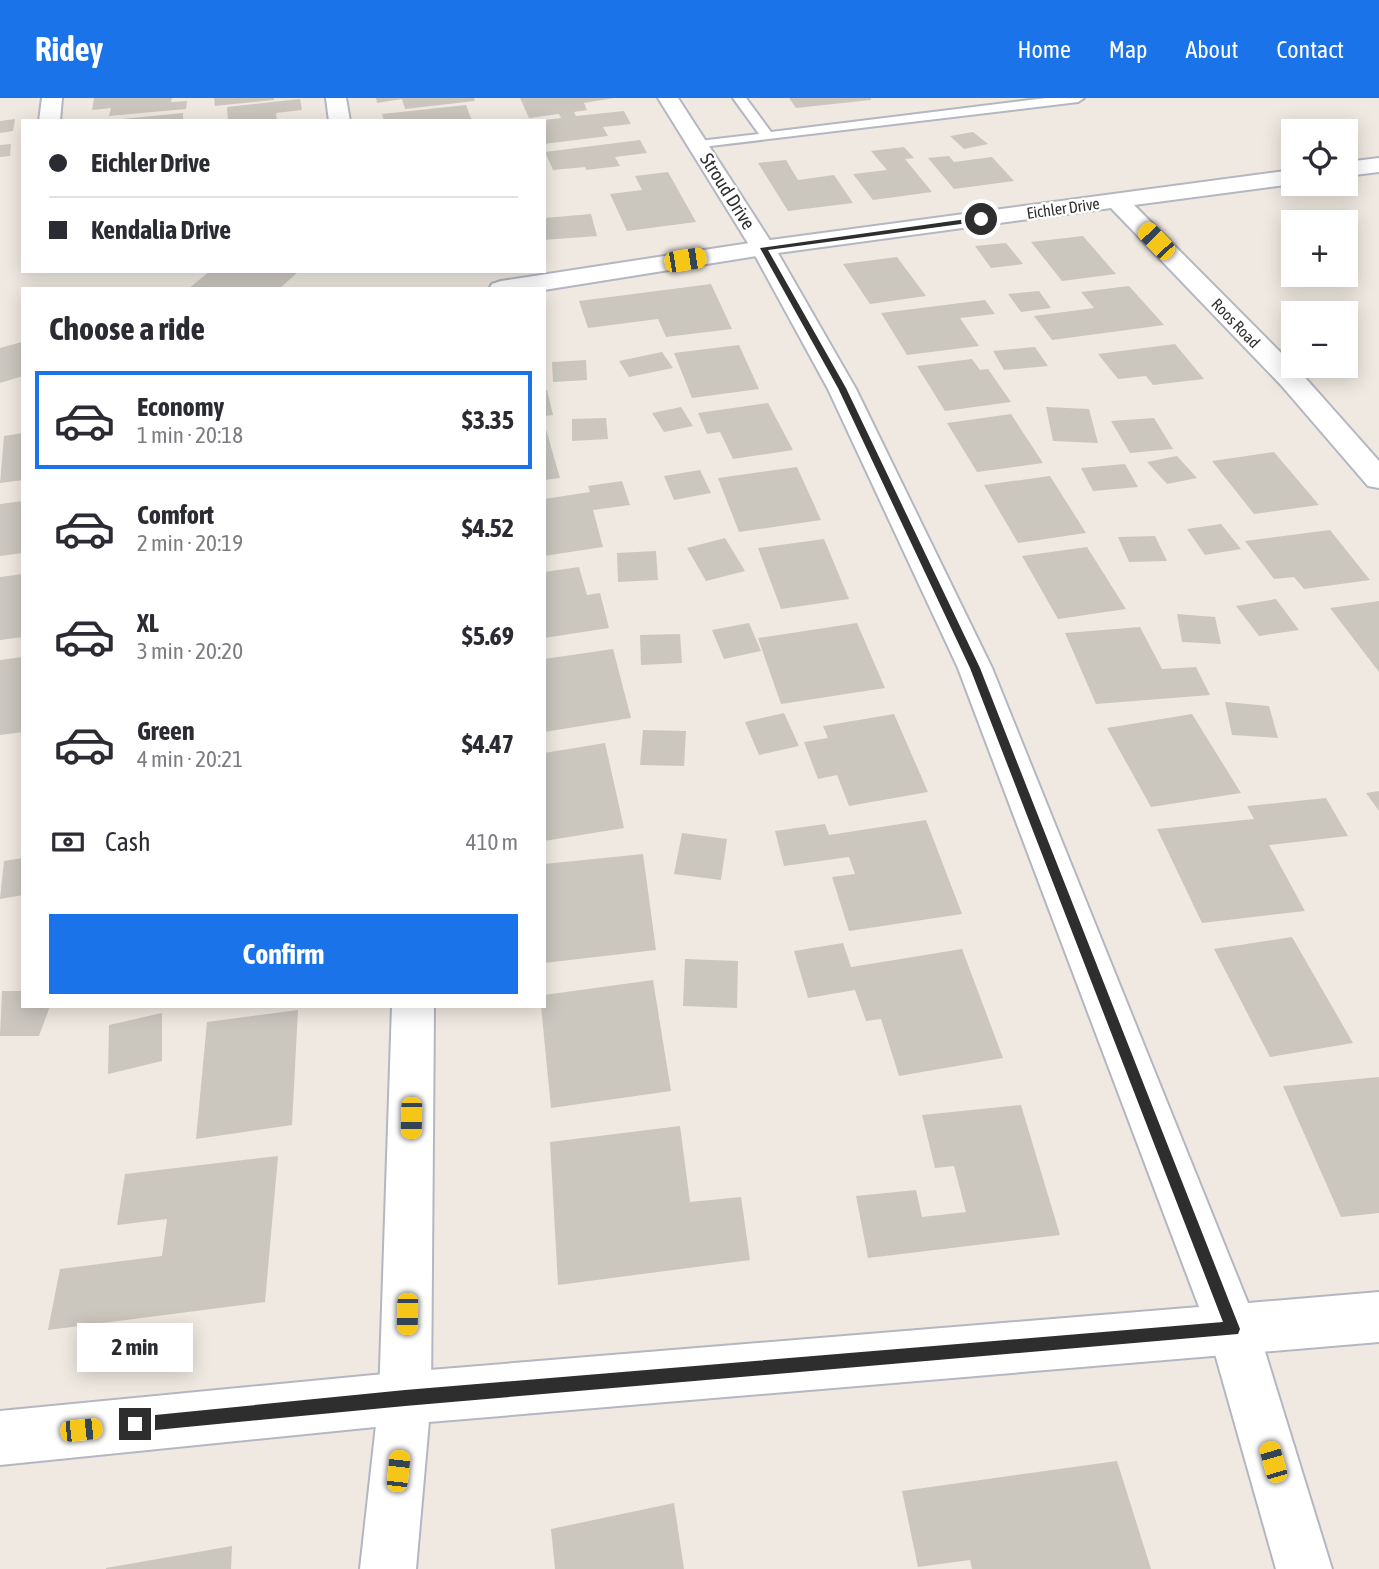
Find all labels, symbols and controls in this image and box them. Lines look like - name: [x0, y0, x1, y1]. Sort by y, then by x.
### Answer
- text: Ridey: [35, 30, 103, 68]
- text: Home: [1017, 36, 1071, 63]
- text: Map: [1109, 36, 1147, 63]
- text: About: [1185, 36, 1238, 63]
- text: Contact: [1276, 36, 1344, 63]
- map controls: [1281, 119, 1358, 378]
- button: locate: [1281, 119, 1358, 196]
- text: Eichler Drive: [91, 148, 210, 178]
- street label: Stroud Drive: [696, 149, 760, 233]
- street label: Eichler Drive: [1025, 194, 1101, 222]
- route start: [965, 203, 997, 235]
- button: +: [1281, 210, 1358, 287]
- text: Kendalia Drive: [91, 215, 231, 245]
- car: [1134, 219, 1179, 263]
- car: [663, 246, 708, 274]
- street label: Roos Road: [1208, 295, 1264, 351]
- button: −: [1281, 301, 1358, 378]
- text: Choose a ride: [49, 310, 205, 347]
- icon: car: [53, 389, 116, 452]
- text: Economy: [137, 392, 224, 422]
- text: $3.35: [462, 405, 514, 435]
- text: 1 min · 20:18: [137, 422, 243, 448]
- icon: car: [53, 497, 116, 560]
- text: Comfort: [137, 500, 214, 530]
- text: $4.52: [462, 513, 514, 543]
- text: 2 min · 20:19: [137, 530, 243, 556]
- icon: car: [53, 605, 116, 668]
- text: XL: [137, 608, 159, 638]
- text: $5.69: [462, 621, 514, 651]
- text: 3 min · 20:20: [137, 638, 243, 664]
- icon: car: [53, 713, 116, 776]
- text: Green: [137, 716, 195, 746]
- text: $4.47: [462, 729, 514, 759]
- text: 4 min · 20:21: [137, 746, 243, 772]
- icon: cash: [49, 823, 87, 861]
- text: Cash: [105, 827, 151, 857]
- text: 410 m: [466, 829, 518, 855]
- button: Confirm: [49, 914, 518, 994]
- car: [401, 1097, 422, 1139]
- car: [397, 1293, 418, 1335]
- callout: 2 min: [77, 1322, 193, 1372]
- text: 2 min: [112, 1334, 158, 1360]
- route end: [119, 1408, 151, 1440]
- car: [60, 1417, 103, 1443]
- car: [1258, 1439, 1289, 1485]
- car: [386, 1449, 411, 1493]

